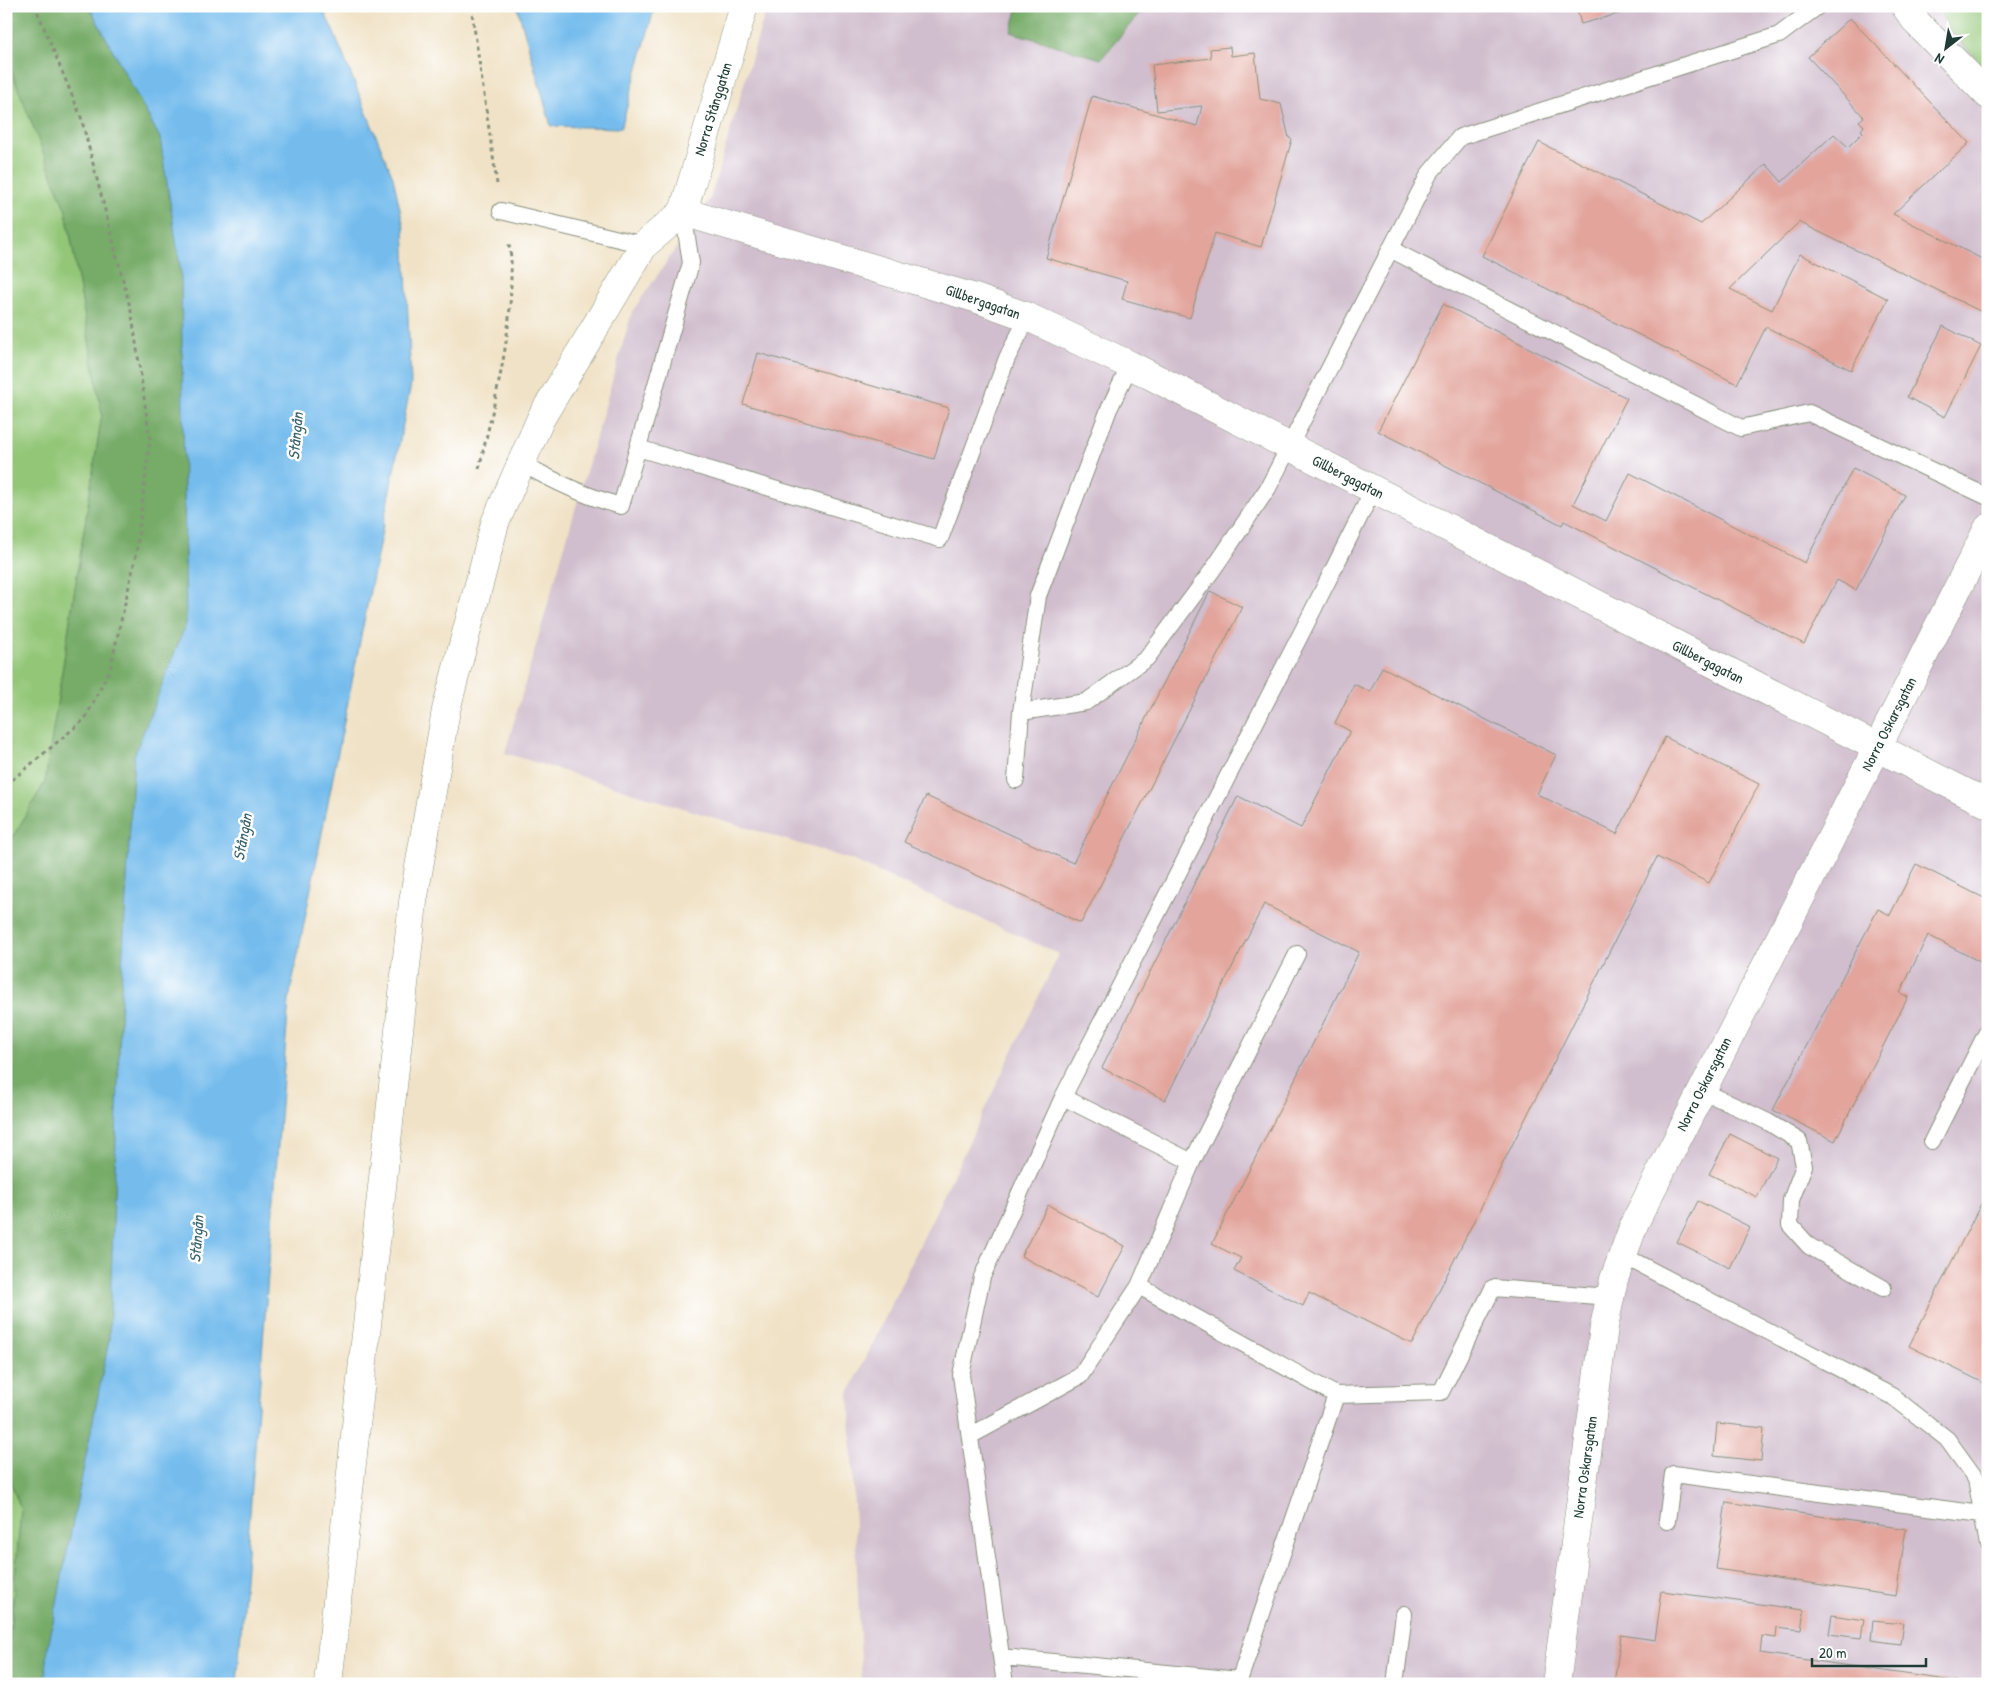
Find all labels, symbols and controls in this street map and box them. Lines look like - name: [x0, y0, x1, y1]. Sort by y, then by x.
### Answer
- north arrow: [1922, 22, 1972, 72]
- text: N: [1930, 49, 1947, 70]
- street label: Norra Stånggatan: [688, 59, 737, 158]
- street label: Gillbergagatan: [943, 279, 1024, 324]
- water label: Stångån: [282, 410, 308, 460]
- street label: Gillbergagatan: [1309, 450, 1388, 504]
- street label: Gillbergagatan: [1669, 635, 1748, 689]
- street label: Norra Oskarsgatan: [1856, 673, 1921, 774]
- water label: Stångån: [227, 810, 257, 862]
- street label: Norra Oskarsgatan: [1671, 1033, 1736, 1134]
- water label: Stångån: [183, 1213, 209, 1263]
- street label: Norra Oskarsgatan: [1567, 1414, 1602, 1519]
- scale bar: [1812, 1635, 1925, 1667]
- text: 20 m: [1819, 1642, 1846, 1663]

